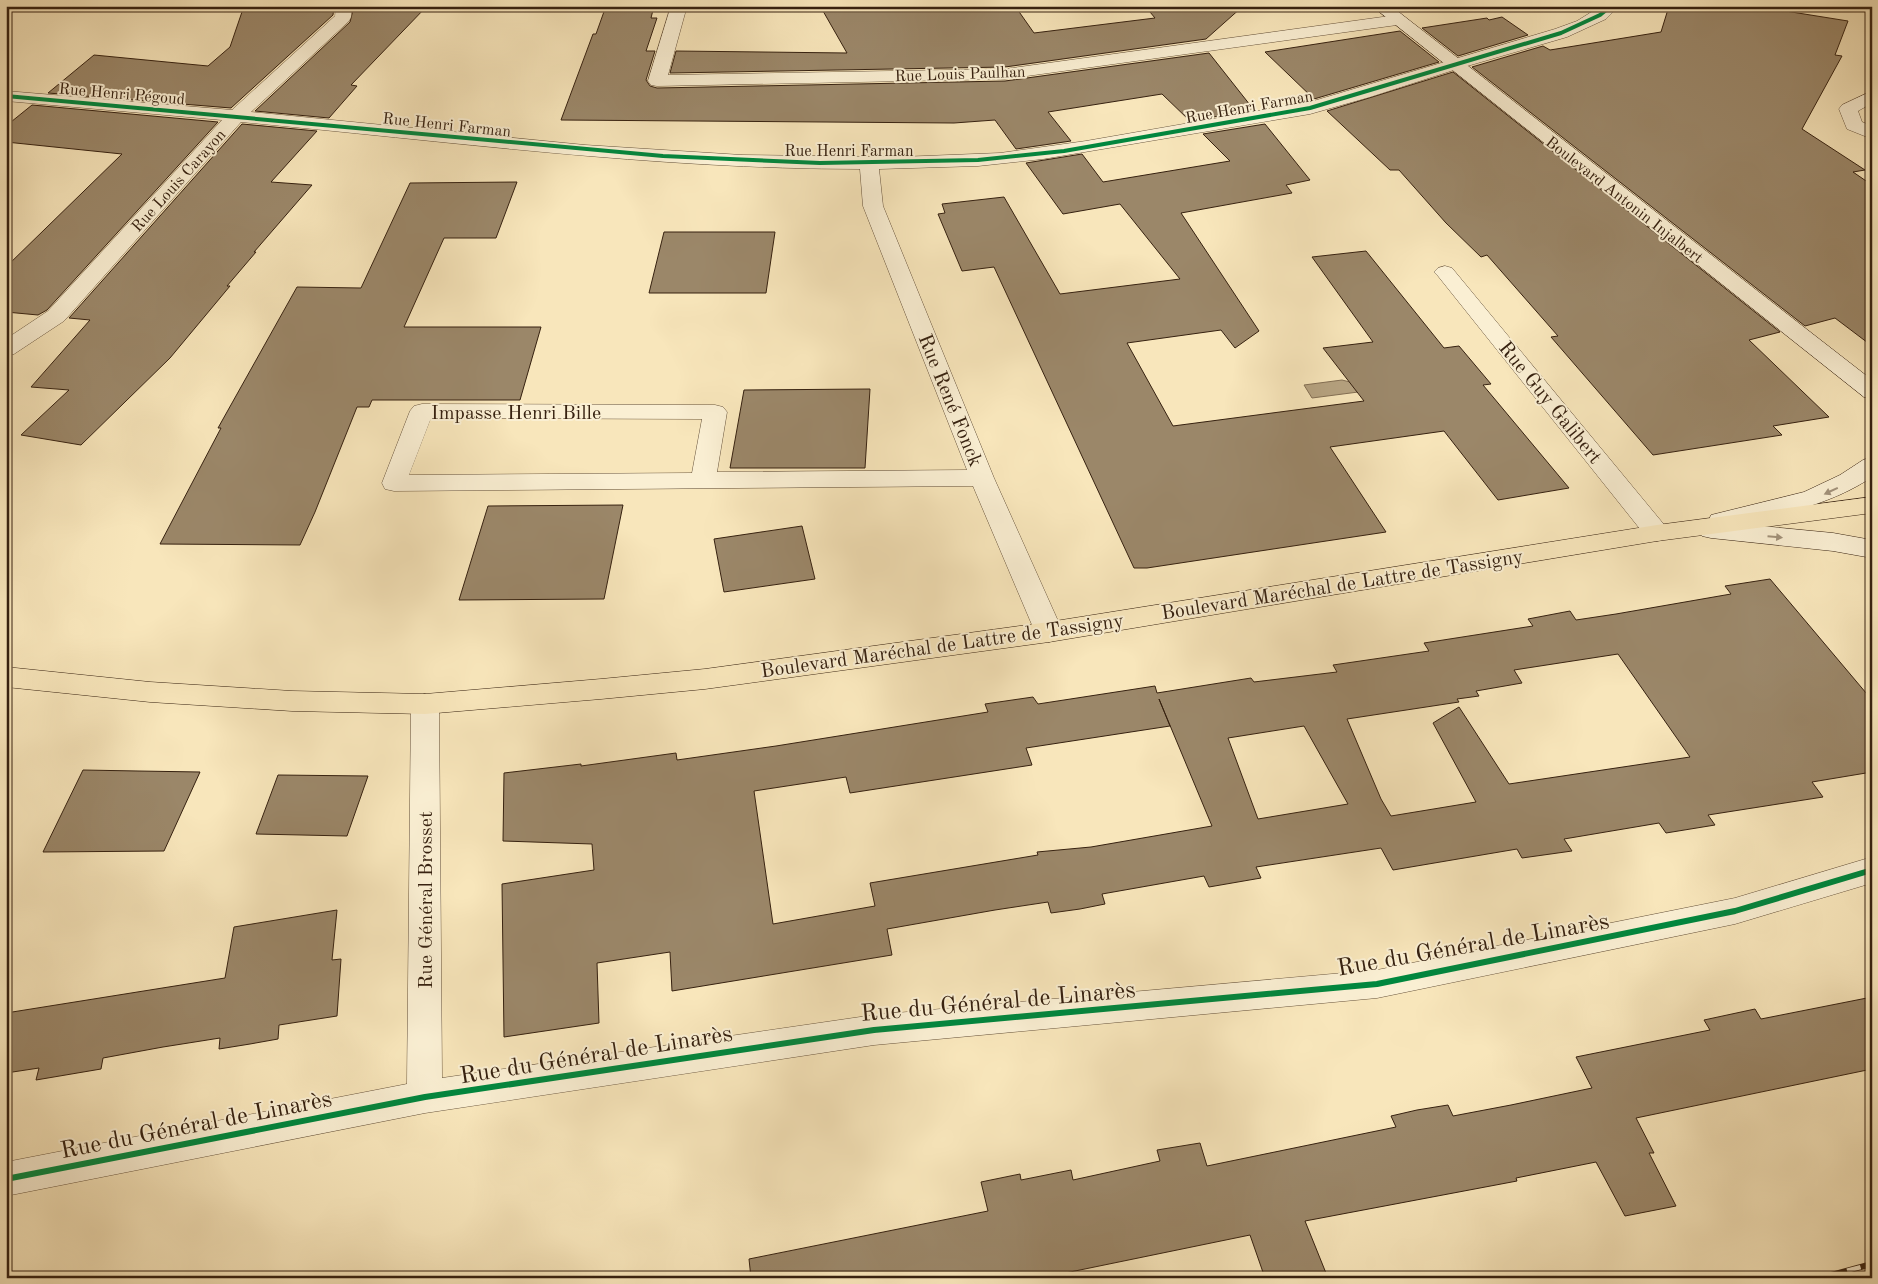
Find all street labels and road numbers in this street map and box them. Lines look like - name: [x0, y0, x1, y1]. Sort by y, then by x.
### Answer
- street label: Rue Louis Paulhan: [894, 65, 1026, 85]
- street label: Rue Henri Pégoud: [58, 82, 186, 108]
- street label: Rue Henri Farman: [1184, 89, 1315, 127]
- street label: Rue Henri Farman: [382, 111, 512, 141]
- street label: Rue Louis Carayon: [129, 127, 230, 236]
- street label: Boulevard Antonin Injalbert: [1542, 134, 1706, 267]
- street label: Rue Henri Farman: [784, 144, 914, 160]
- street label: Rue René Fonck: [913, 332, 985, 470]
- street label: Rue Guy Galibert: [1494, 338, 1605, 468]
- street label: Impasse Henri Bille: [431, 404, 601, 424]
- street label: Boulevard Maréchal de Lattre de Tassigny: [1160, 547, 1525, 625]
- street label: Boulevard Maréchal de Lattre de Tassigny: [759, 612, 1125, 682]
- street label: Rue Général Brosset: [417, 811, 437, 989]
- street label: Rue du Général de Linarès: [1335, 910, 1611, 982]
- street label: Rue du Général de Linarès: [860, 979, 1137, 1027]
- street label: Rue du Général de Linarès: [458, 1023, 734, 1089]
- street label: Rue du Général de Linarès: [59, 1088, 334, 1164]

